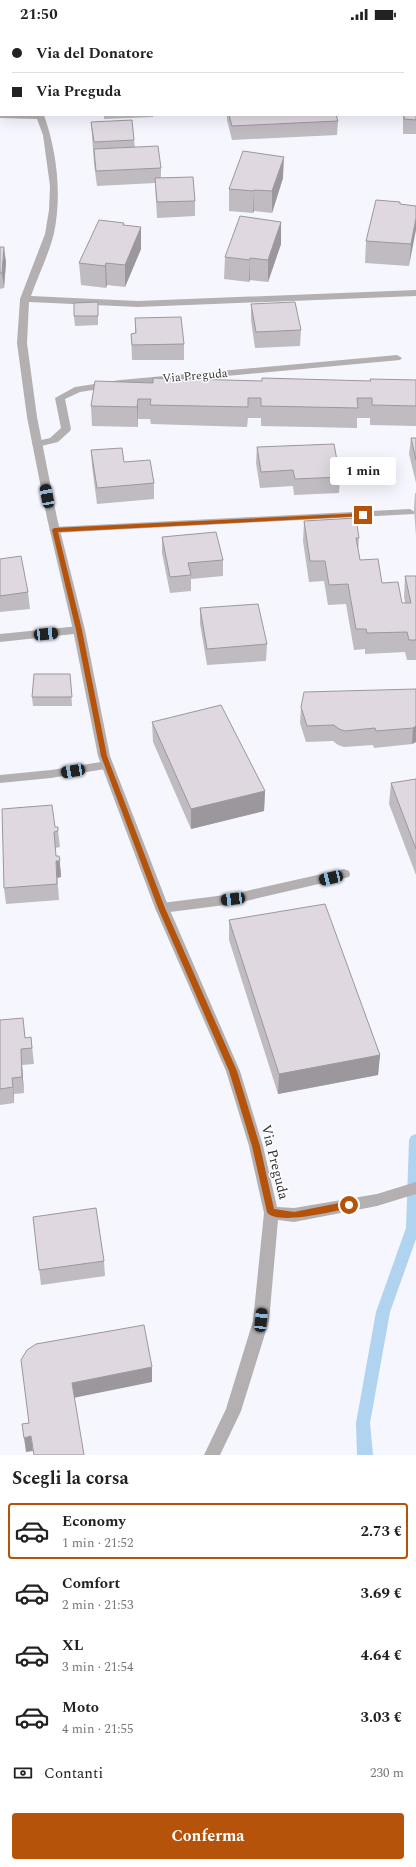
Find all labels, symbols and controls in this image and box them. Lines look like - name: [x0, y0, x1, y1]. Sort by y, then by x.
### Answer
- text: 21:50: [20, 3, 58, 26]
- text: Via del Donatore: [36, 42, 154, 65]
- text: Via Preguda: [36, 80, 121, 103]
- street label: Via Preguda: [162, 364, 229, 388]
- callout: 1 min: [330, 457, 396, 485]
- text: 1 min: [346, 461, 380, 481]
- car: [39, 483, 55, 509]
- route end: [354, 506, 372, 524]
- car: [34, 627, 58, 641]
- car: [60, 763, 86, 779]
- car: [318, 869, 344, 887]
- car: [220, 892, 246, 906]
- street label: Via Preguda: [256, 1122, 294, 1202]
- route start: [340, 1196, 358, 1214]
- car: [254, 1307, 268, 1333]
- text: Scegli la corsa: [12, 1465, 129, 1492]
- text: Economy: [62, 1510, 126, 1533]
- icon: car: [14, 1513, 50, 1549]
- text: 2.73 €: [361, 1520, 402, 1543]
- text: 1 min · 21:52: [62, 1533, 134, 1553]
- text: Comfort: [62, 1572, 120, 1595]
- icon: car: [14, 1575, 50, 1611]
- text: 3.69 €: [361, 1582, 402, 1605]
- text: 2 min · 21:53: [62, 1595, 134, 1615]
- text: XL: [62, 1634, 83, 1657]
- icon: car: [14, 1637, 50, 1673]
- text: 4.64 €: [361, 1644, 402, 1667]
- text: 3 min · 21:54: [62, 1657, 134, 1677]
- text: Moto: [62, 1696, 99, 1719]
- icon: car: [14, 1699, 50, 1735]
- text: 3.03 €: [361, 1706, 402, 1729]
- text: 4 min · 21:55: [62, 1719, 134, 1739]
- icon: cash: [12, 1762, 34, 1784]
- text: Contanti: [44, 1762, 103, 1785]
- text: 230 m: [370, 1763, 404, 1783]
- button: Conferma: [12, 1813, 404, 1859]

